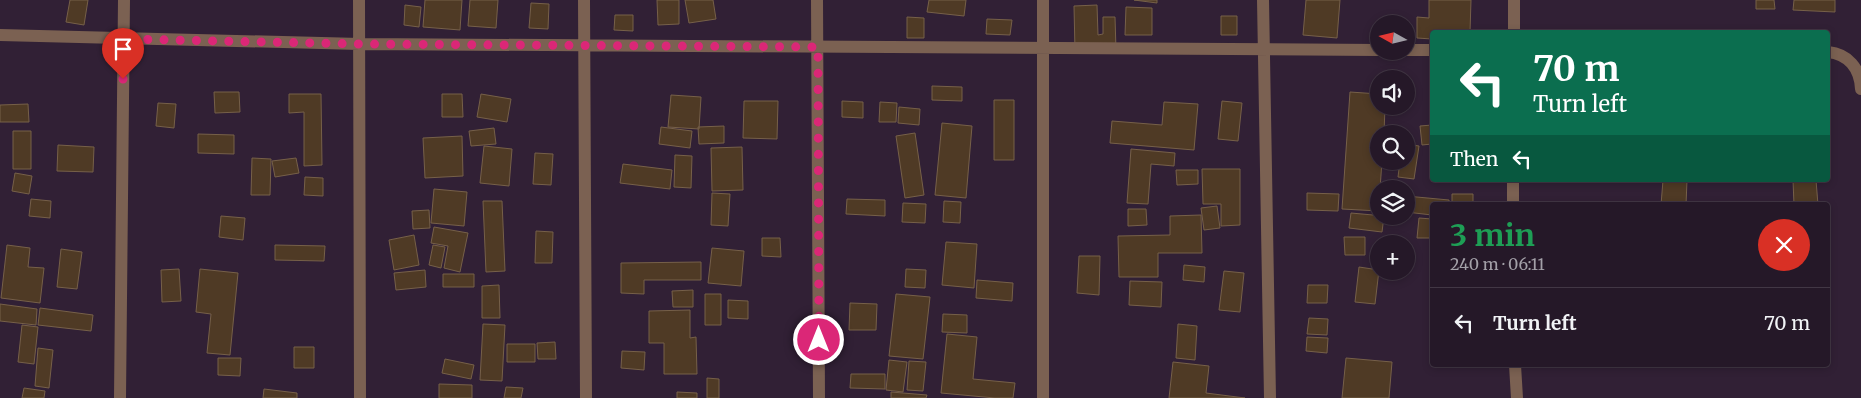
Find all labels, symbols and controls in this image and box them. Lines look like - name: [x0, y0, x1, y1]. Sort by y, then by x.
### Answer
- north arrow: [1370, 15, 1415, 60]
- map controls: [1370, 15, 1415, 280]
- pin: [102, 28, 144, 79]
- icon: arrive: [109, 35, 137, 63]
- text: 70 m: [1533, 47, 1620, 91]
- icon: left: [1450, 50, 1515, 115]
- button: sound: [1370, 70, 1415, 115]
- text: Turn left: [1533, 90, 1627, 118]
- button: search: [1370, 125, 1415, 170]
- icon: left: [1508, 145, 1536, 173]
- text: Then: [1450, 147, 1498, 171]
- button: layers: [1370, 180, 1415, 225]
- text: 3 min: [1450, 216, 1535, 254]
- button: close: [1758, 219, 1810, 271]
- button: +: [1370, 235, 1415, 280]
- text: 240 m · 06:11: [1450, 254, 1545, 274]
- icon: left: [1450, 309, 1478, 337]
- text: Turn left: [1493, 311, 1577, 335]
- text: 70 m: [1764, 311, 1810, 335]
- position arrow: [792, 313, 844, 365]

